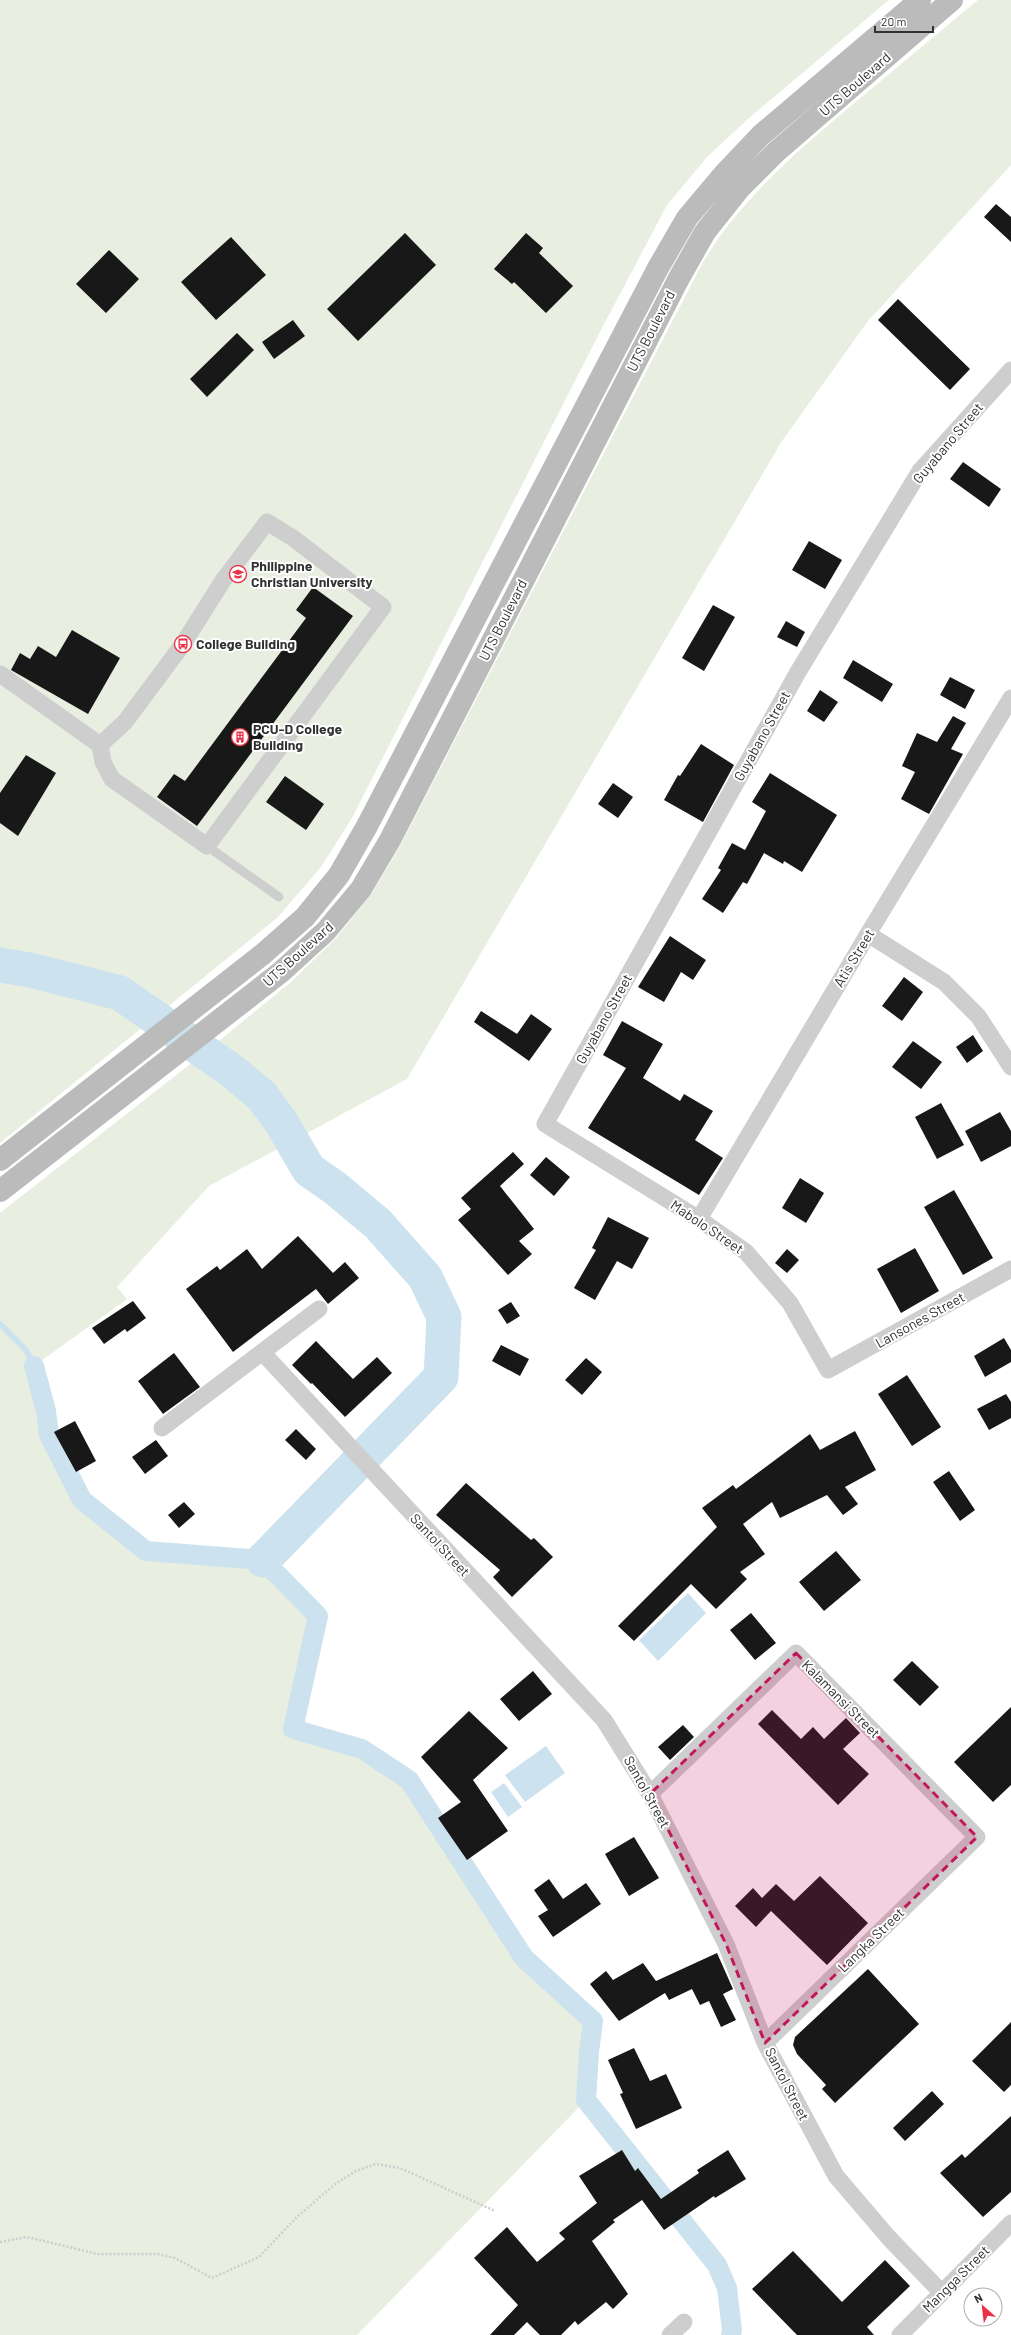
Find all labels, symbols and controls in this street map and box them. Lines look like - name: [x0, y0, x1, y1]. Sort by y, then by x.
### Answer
- scale bar: [875, 8, 933, 34]
- text: 20 m: [881, 14, 907, 28]
- street label: UTS Boulevard: [816, 48, 894, 119]
- street label: UTS Boulevard: [623, 287, 678, 374]
- street label: Guyabano Street: [909, 399, 986, 487]
- place label: Philippine Christian University: [251, 557, 373, 590]
- school or university icon: Philippine Christian University: [228, 564, 248, 584]
- street label: UTS Boulevard: [475, 576, 530, 663]
- bus stop icon: College Building: [173, 634, 193, 654]
- place label: College Building: [196, 635, 295, 652]
- street label: Guyabano Street: [730, 688, 793, 784]
- place label: PCU-D College Building: [253, 720, 342, 753]
- building icon: PCU-D College Building: [230, 727, 250, 747]
- street label: UTS Boulevard: [259, 918, 336, 990]
- street label: Atis Street: [830, 926, 878, 990]
- street label: Guyabano Street: [572, 971, 635, 1067]
- street label: Mabolo Street: [668, 1196, 747, 1257]
- street label: Lansones Street: [872, 1288, 967, 1351]
- street label: Santol Street: [407, 1510, 474, 1580]
- street label: Kalamansi Street: [799, 1656, 884, 1741]
- street label: Santol Street: [621, 1753, 674, 1831]
- street label: Langka Street: [834, 1904, 907, 1975]
- street label: Santol Street: [762, 2044, 813, 2123]
- street label: Mangga Street: [919, 2242, 993, 2316]
- north arrow: [963, 2287, 1003, 2327]
- text: N: [972, 2290, 984, 2305]

